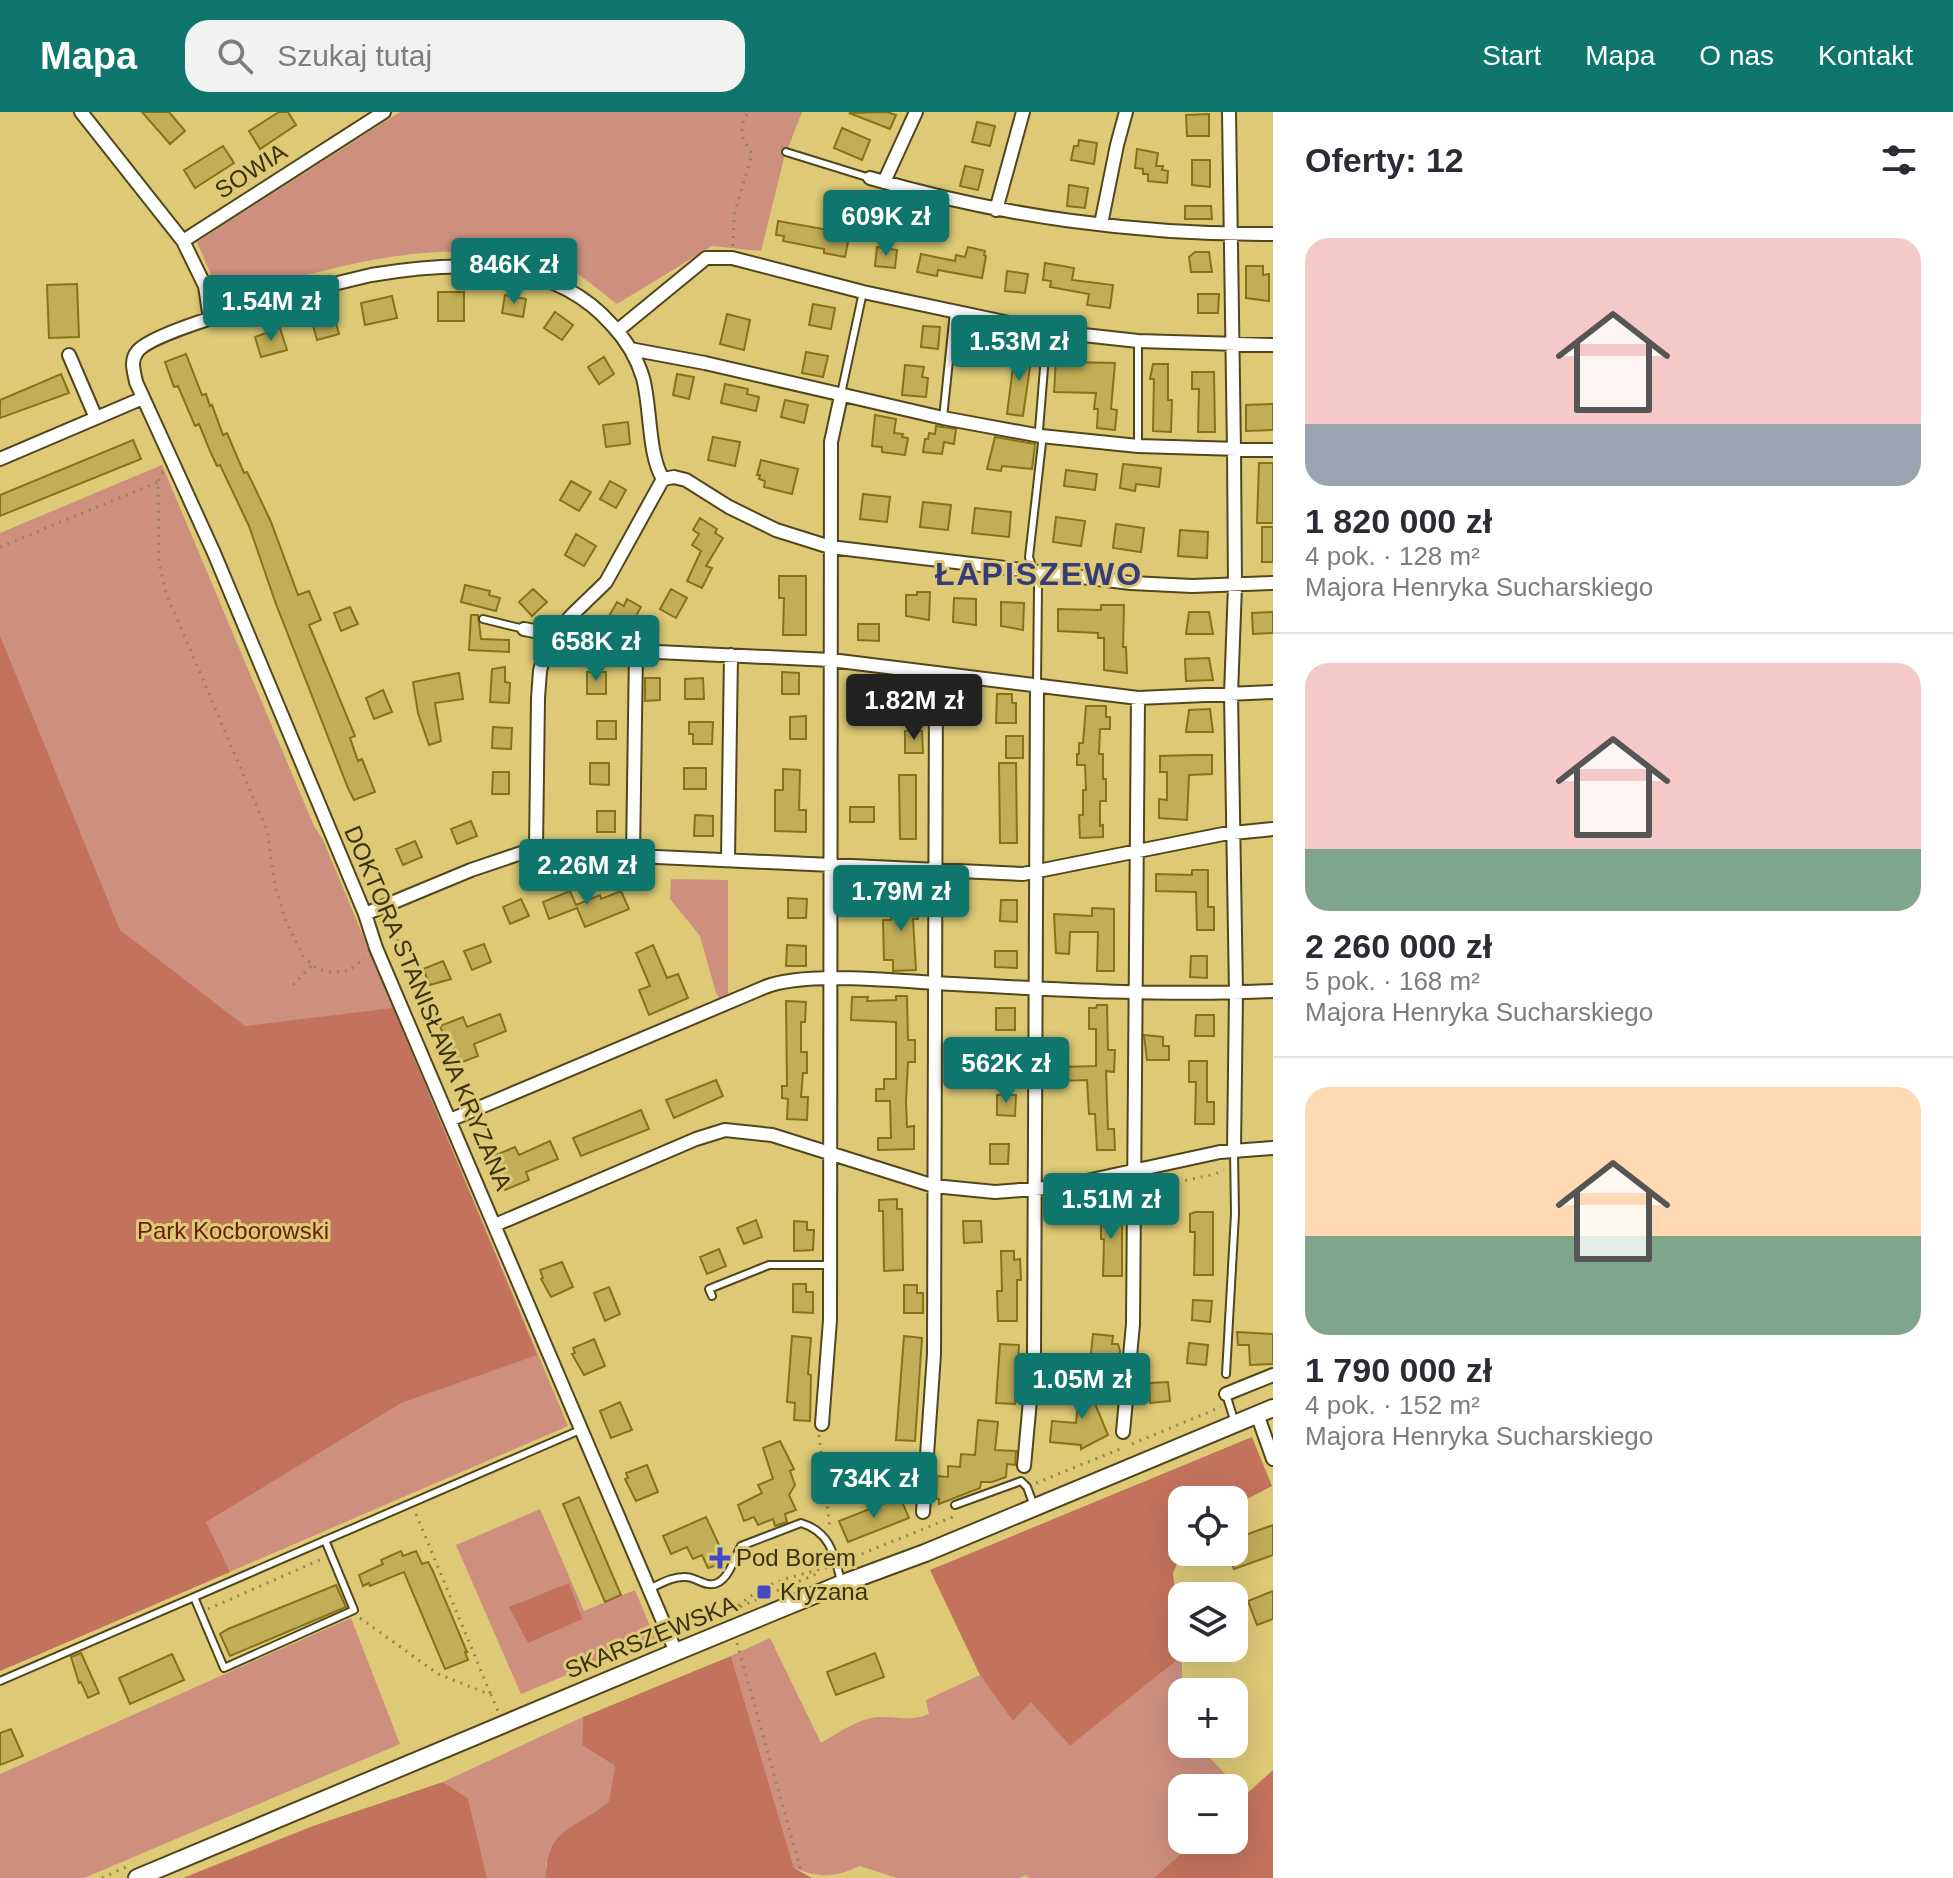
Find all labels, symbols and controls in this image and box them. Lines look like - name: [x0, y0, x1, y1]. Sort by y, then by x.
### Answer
- search box: [185, 20, 745, 92]
- icon: search: [213, 34, 257, 78]
- text: Mapa: [40, 35, 137, 77]
- text: Szukaj tutaj: [277, 39, 432, 72]
- text: Start: [1482, 40, 1541, 71]
- text: Mapa: [1585, 40, 1655, 71]
- text: O nas: [1699, 40, 1774, 71]
- text: Kontakt: [1818, 40, 1913, 71]
- street label: SOWIA: [210, 137, 292, 204]
- icon: filters: [1877, 138, 1921, 182]
- text: Oferty: 12: [1305, 141, 1464, 179]
- pin: 609K zł: [812, 190, 960, 258]
- text: 609K zł: [841, 201, 931, 231]
- pin: 846K zł: [440, 238, 588, 306]
- text: 846K zł: [469, 249, 559, 279]
- pin: 1.54M zł: [188, 275, 354, 343]
- text: 1.54M zł: [221, 286, 321, 316]
- icon: home: [1541, 290, 1685, 434]
- pin: 1.53M zł: [936, 315, 1102, 383]
- text: 1.53M zł: [969, 326, 1069, 356]
- text: 1 820 000 zł: [1305, 502, 1492, 540]
- text: 4 pok. · 128 m²: [1305, 541, 1480, 571]
- district label: ŁAPISZEWO: [935, 556, 1143, 592]
- text: Majora Henryka Sucharskiego: [1305, 572, 1653, 602]
- pin: 658K zł: [522, 615, 670, 683]
- text: 658K zł: [551, 626, 641, 656]
- pin: 1.82M zł: [831, 674, 997, 742]
- text: 1.82M zł: [864, 685, 964, 715]
- icon: home: [1541, 715, 1685, 859]
- street label: DOKTORA STANISŁAWA KRYZANA: [339, 822, 518, 1194]
- pin: 2.26M zł: [504, 839, 670, 907]
- text: 2.26M zł: [537, 850, 637, 880]
- pin: 1.79M zł: [818, 865, 984, 933]
- text: 1.79M zł: [851, 876, 951, 906]
- text: 2 260 000 zł: [1305, 927, 1492, 965]
- text: 5 pok. · 168 m²: [1305, 966, 1480, 996]
- text: Majora Henryka Sucharskiego: [1305, 997, 1653, 1027]
- pin: 562K zł: [932, 1037, 1080, 1105]
- text: 562K zł: [961, 1048, 1051, 1078]
- icon: home: [1541, 1139, 1685, 1283]
- pin: 1.51M zł: [1028, 1173, 1194, 1241]
- text: 1.51M zł: [1061, 1184, 1161, 1214]
- park label: Park Kocborowski: [137, 1217, 329, 1244]
- text: 1 790 000 zł: [1305, 1351, 1492, 1389]
- pin: 1.05M zł: [999, 1353, 1165, 1421]
- text: 1.05M zł: [1032, 1364, 1132, 1394]
- text: 4 pok. · 152 m²: [1305, 1390, 1480, 1420]
- text: Majora Henryka Sucharskiego: [1305, 1421, 1653, 1451]
- pin: 734K zł: [800, 1452, 948, 1520]
- text: 734K zł: [829, 1463, 919, 1493]
- map controls: [1168, 1486, 1248, 1854]
- button: locate: [1168, 1486, 1248, 1566]
- place label: Pod Borem: [736, 1544, 856, 1571]
- marker: Pod Borem: [711, 1549, 729, 1567]
- place label: Kryzana: [780, 1578, 869, 1605]
- button: layers: [1168, 1582, 1248, 1662]
- marker: Kryzana: [755, 1583, 773, 1601]
- street label: SKARSZEWSKA: [561, 1590, 741, 1683]
- button: +: [1168, 1678, 1248, 1758]
- button: −: [1168, 1774, 1248, 1854]

